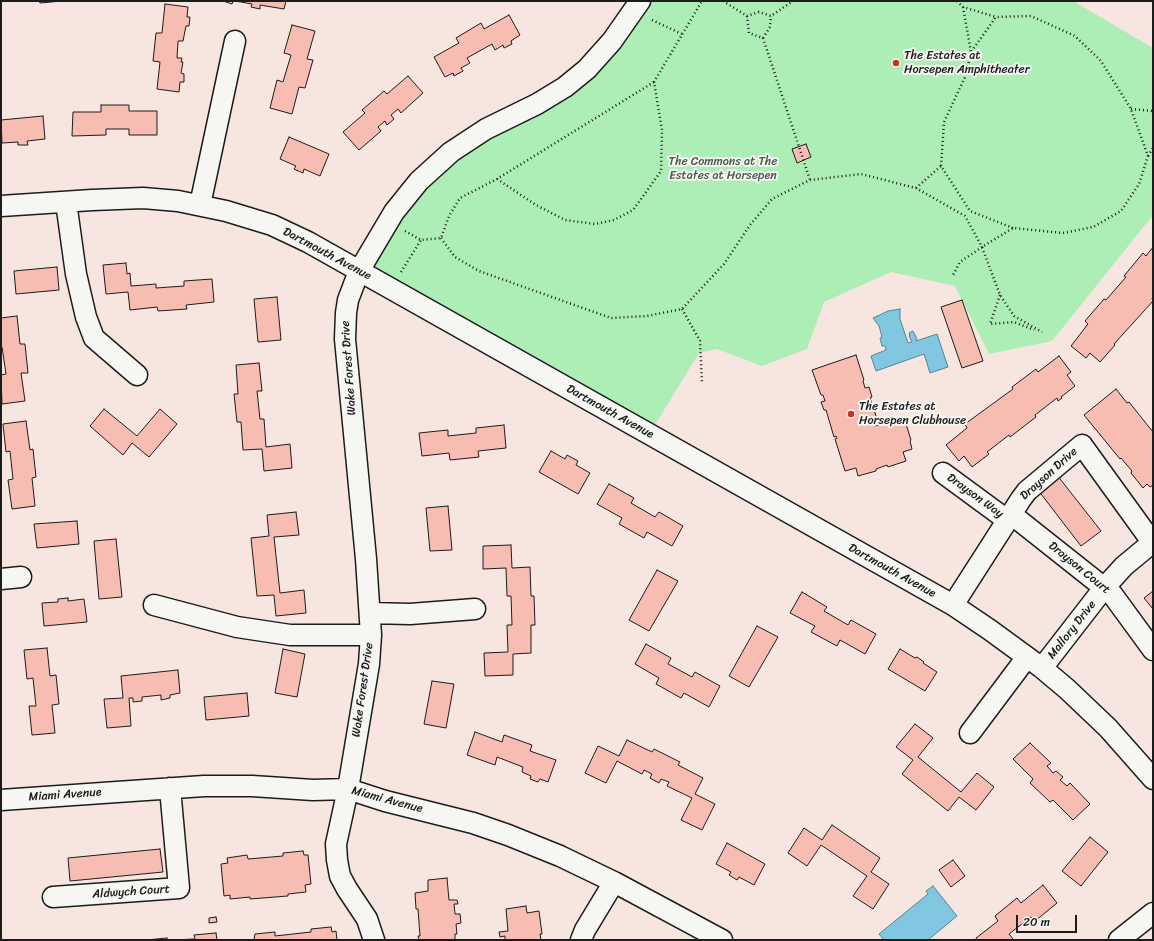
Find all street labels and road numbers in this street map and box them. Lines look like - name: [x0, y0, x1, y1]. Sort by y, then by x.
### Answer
- street label: Dartmouth Avenue: [280, 225, 374, 283]
- street label: Wake Forest Drive: [338, 320, 360, 416]
- street label: Dartmouth Avenue: [564, 382, 656, 442]
- street label: Drayson Drive: [1017, 445, 1081, 503]
- street label: Drayson Way: [944, 471, 1006, 521]
- street label: Drayson Court: [1045, 539, 1113, 597]
- street label: Dartmouth Avenue: [846, 541, 938, 601]
- street label: Mallory Drive: [1045, 598, 1099, 662]
- street label: Wake Forest Drive: [349, 642, 377, 738]
- street label: Miami Avenue: [350, 784, 424, 816]
- street label: Miami Avenue: [28, 785, 102, 805]
- street label: Aldwych Court: [92, 882, 170, 902]

